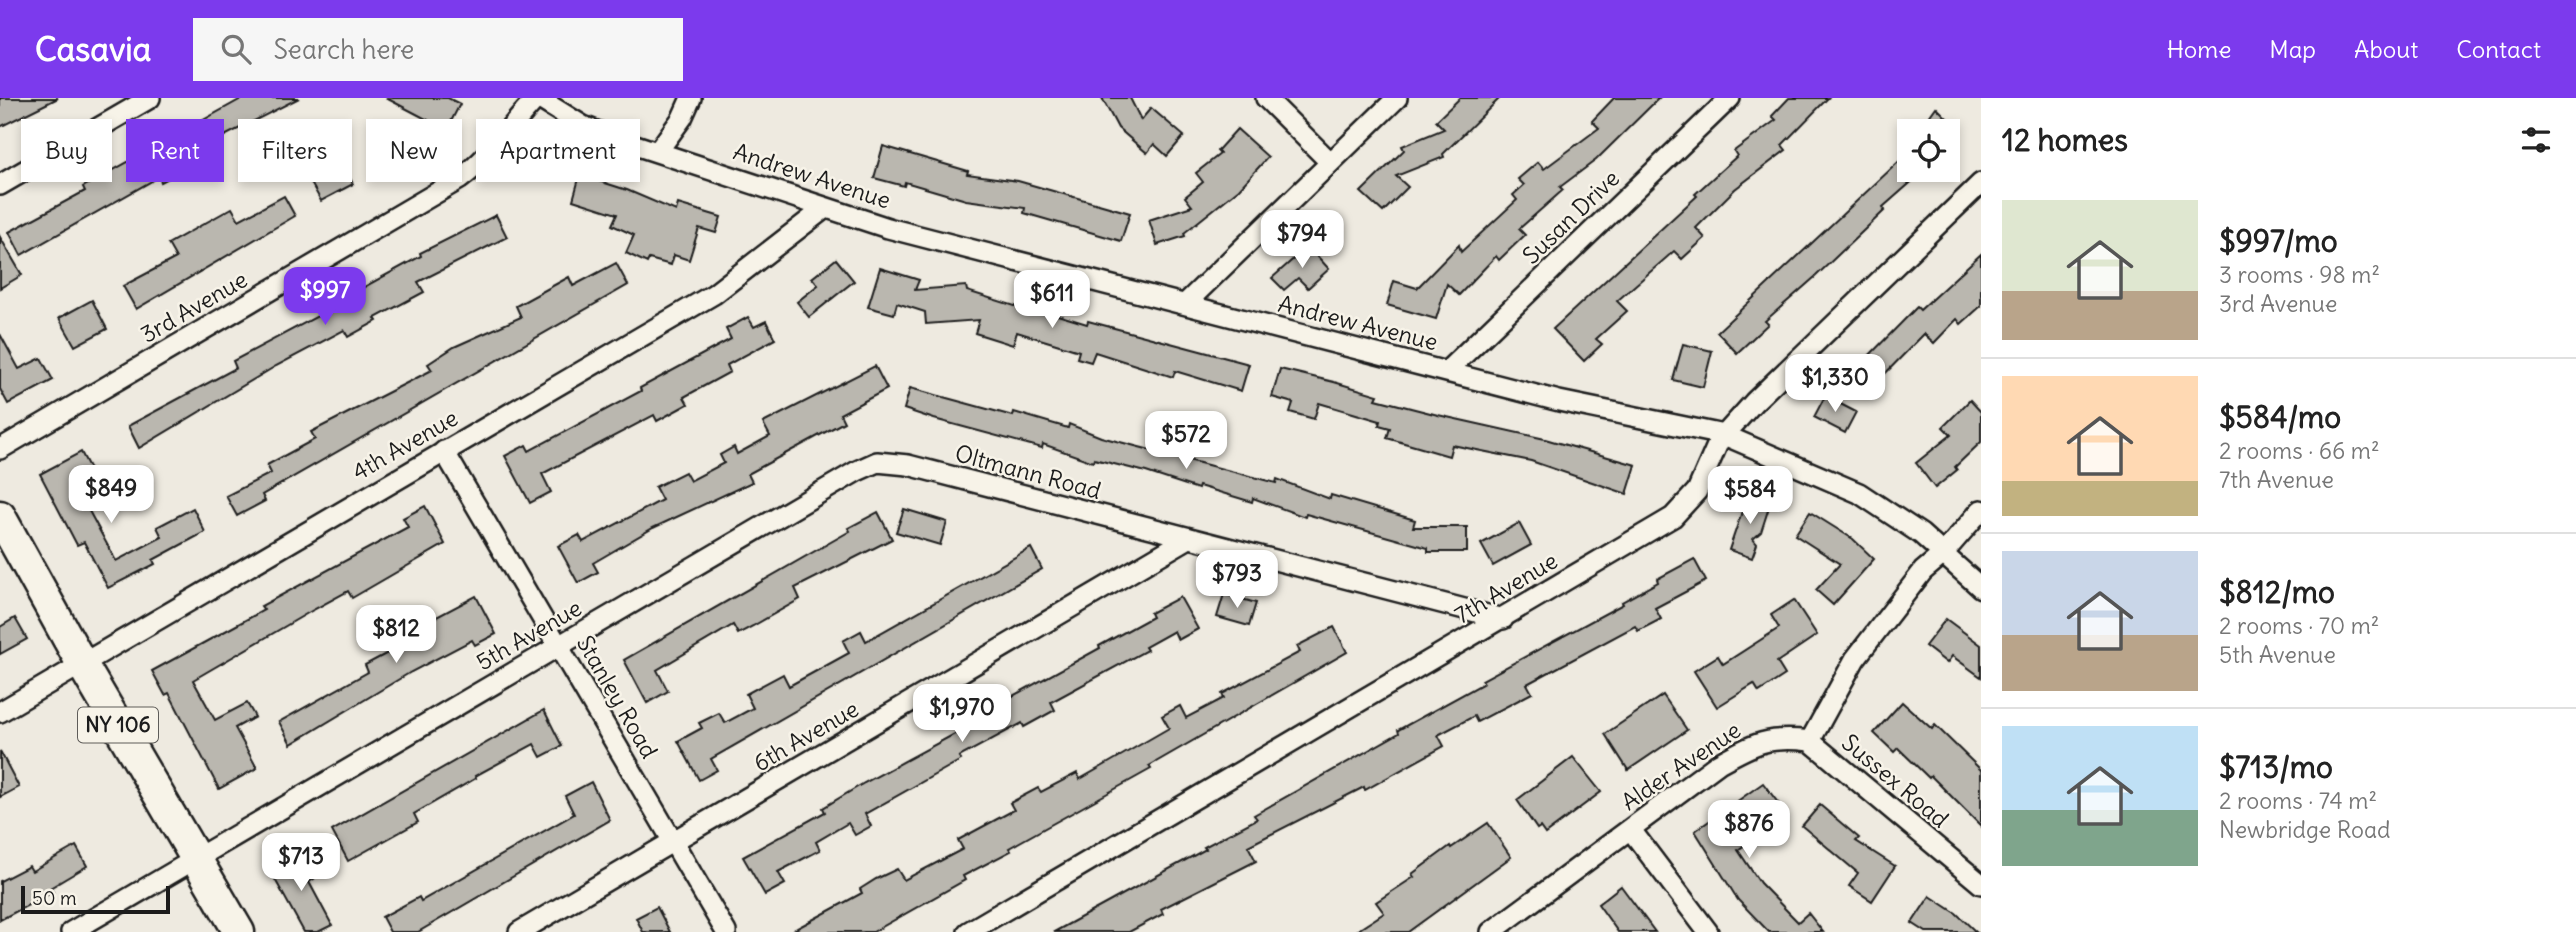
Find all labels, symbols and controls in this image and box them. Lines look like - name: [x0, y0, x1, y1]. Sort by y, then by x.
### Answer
- search box: [193, 18, 683, 81]
- text: Casavia: [35, 28, 151, 70]
- icon: search: [217, 30, 255, 68]
- text: Search here: [273, 33, 414, 66]
- text: Home: [2167, 34, 2231, 64]
- text: Map: [2269, 34, 2316, 64]
- text: About: [2354, 34, 2418, 64]
- text: Contact: [2456, 34, 2541, 64]
- chip: Buy: [21, 119, 112, 182]
- chip: Rent: [126, 119, 224, 182]
- chip: Filters: [238, 119, 352, 182]
- chip: New: [366, 119, 462, 182]
- chip: Apartment: [476, 119, 640, 182]
- map controls: [1897, 119, 1960, 182]
- button: locate: [1897, 119, 1960, 182]
- text: 12 homes: [2002, 121, 2128, 159]
- icon: filters: [2517, 121, 2555, 159]
- street label: Andrew Avenue: [730, 136, 894, 215]
- street label: Susan Drive: [1516, 163, 1625, 270]
- pin: $794: [1261, 211, 1343, 270]
- text: $794: [1277, 218, 1327, 247]
- text: $997/mo: [2219, 222, 2338, 260]
- icon: home: [2058, 228, 2142, 312]
- text: 3 rooms · 98 m²: [2219, 260, 2380, 289]
- street label: 3rd Avenue: [135, 264, 252, 349]
- pin: $997: [284, 268, 366, 327]
- pin: $611: [1011, 271, 1093, 330]
- text: $997: [300, 275, 350, 304]
- text: $611: [1030, 278, 1074, 307]
- street label: Andrew Avenue: [1275, 289, 1441, 356]
- text: 3rd Avenue: [2219, 289, 2337, 318]
- pin: $1,330: [1778, 354, 1892, 414]
- text: $1,330: [1801, 362, 1869, 391]
- text: $584/mo: [2219, 398, 2341, 436]
- street label: 4th Avenue: [347, 403, 463, 486]
- icon: home: [2058, 404, 2142, 488]
- pin: $572: [1145, 412, 1227, 471]
- text: $572: [1161, 419, 1211, 448]
- text: 2 rooms · 66 m²: [2219, 436, 2380, 465]
- street label: Oltmann Road: [952, 438, 1104, 505]
- text: 7th Avenue: [2219, 465, 2334, 494]
- pin: $849: [70, 466, 152, 525]
- pin: $584: [1709, 466, 1791, 526]
- text: $849: [85, 473, 137, 502]
- text: $584: [1724, 474, 1776, 503]
- street label: 7th Avenue: [1449, 546, 1562, 630]
- pin: $793: [1196, 550, 1278, 610]
- text: $793: [1212, 558, 1262, 587]
- text: $812/mo: [2219, 573, 2335, 611]
- icon: home: [2058, 579, 2142, 663]
- street label: 5th Avenue: [471, 593, 587, 676]
- pin: $812: [355, 606, 437, 665]
- text: 2 rooms · 70 m²: [2219, 611, 2379, 640]
- text: $812: [372, 613, 420, 642]
- street label: Stanley Road: [571, 630, 664, 763]
- text: 5th Avenue: [2219, 640, 2336, 669]
- pin: $1,970: [905, 684, 1019, 744]
- text: $1,970: [929, 692, 995, 721]
- street label: 6th Avenue: [748, 694, 864, 777]
- road number: NY 106: [78, 708, 158, 742]
- street label: Alder Avenue: [1616, 715, 1746, 816]
- street label: Sussex Road: [1836, 728, 1955, 834]
- text: $713/mo: [2219, 748, 2333, 786]
- icon: home: [2058, 754, 2142, 838]
- text: 2 rooms · 74 m²: [2219, 786, 2377, 815]
- pin: $876: [1708, 800, 1790, 860]
- text: $876: [1724, 808, 1774, 837]
- text: Newbridge Road: [2219, 815, 2391, 844]
- pin: $713: [260, 834, 342, 893]
- text: $713: [278, 841, 324, 870]
- scale bar: [21, 883, 170, 915]
- text: 50 m: [32, 886, 77, 910]

